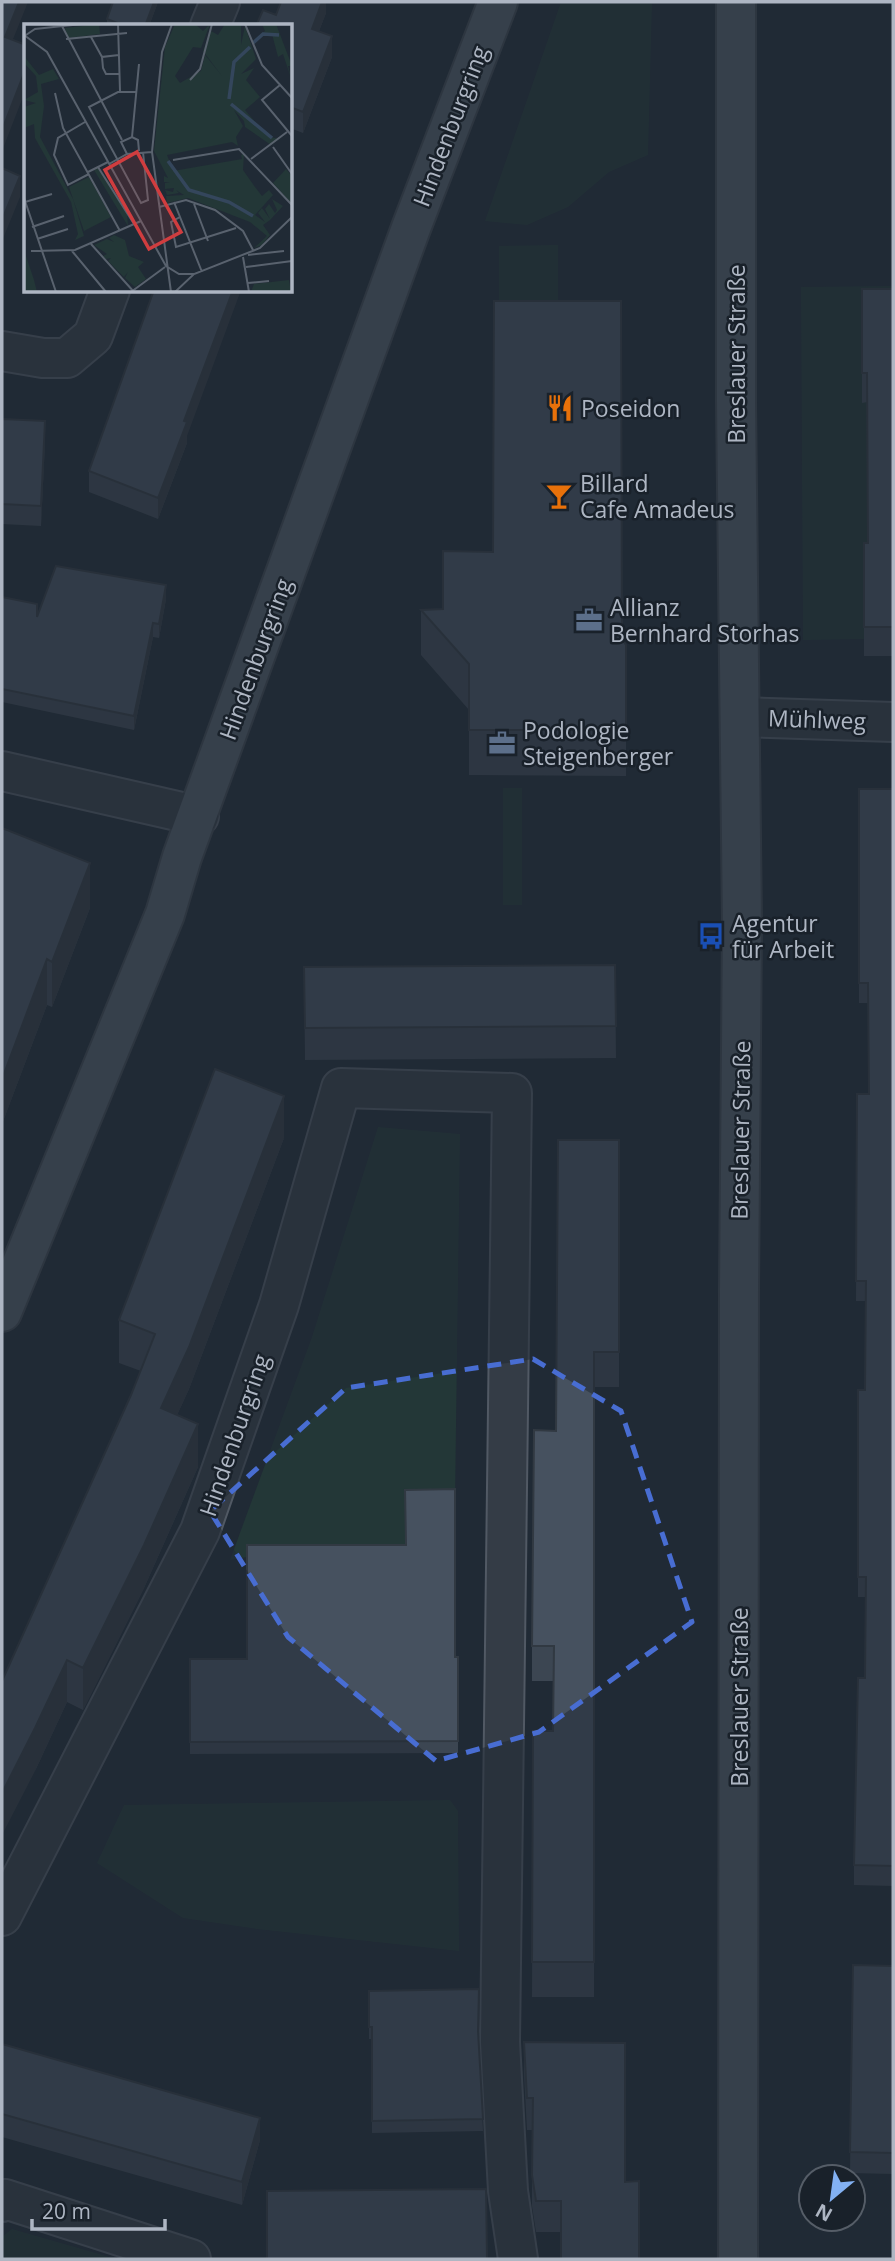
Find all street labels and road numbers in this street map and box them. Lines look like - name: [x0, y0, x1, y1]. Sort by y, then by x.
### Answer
- street label: Hindenburgring: [405, 41, 496, 211]
- street label: Breslauer Straße: [720, 264, 752, 444]
- street label: Hindenburgring: [211, 573, 299, 744]
- street label: Mühlweg: [768, 701, 867, 737]
- street label: Breslauer Straße: [722, 1040, 758, 1220]
- street label: Hindenburgring: [191, 1349, 277, 1520]
- street label: Breslauer Straße: [723, 1607, 755, 1787]

